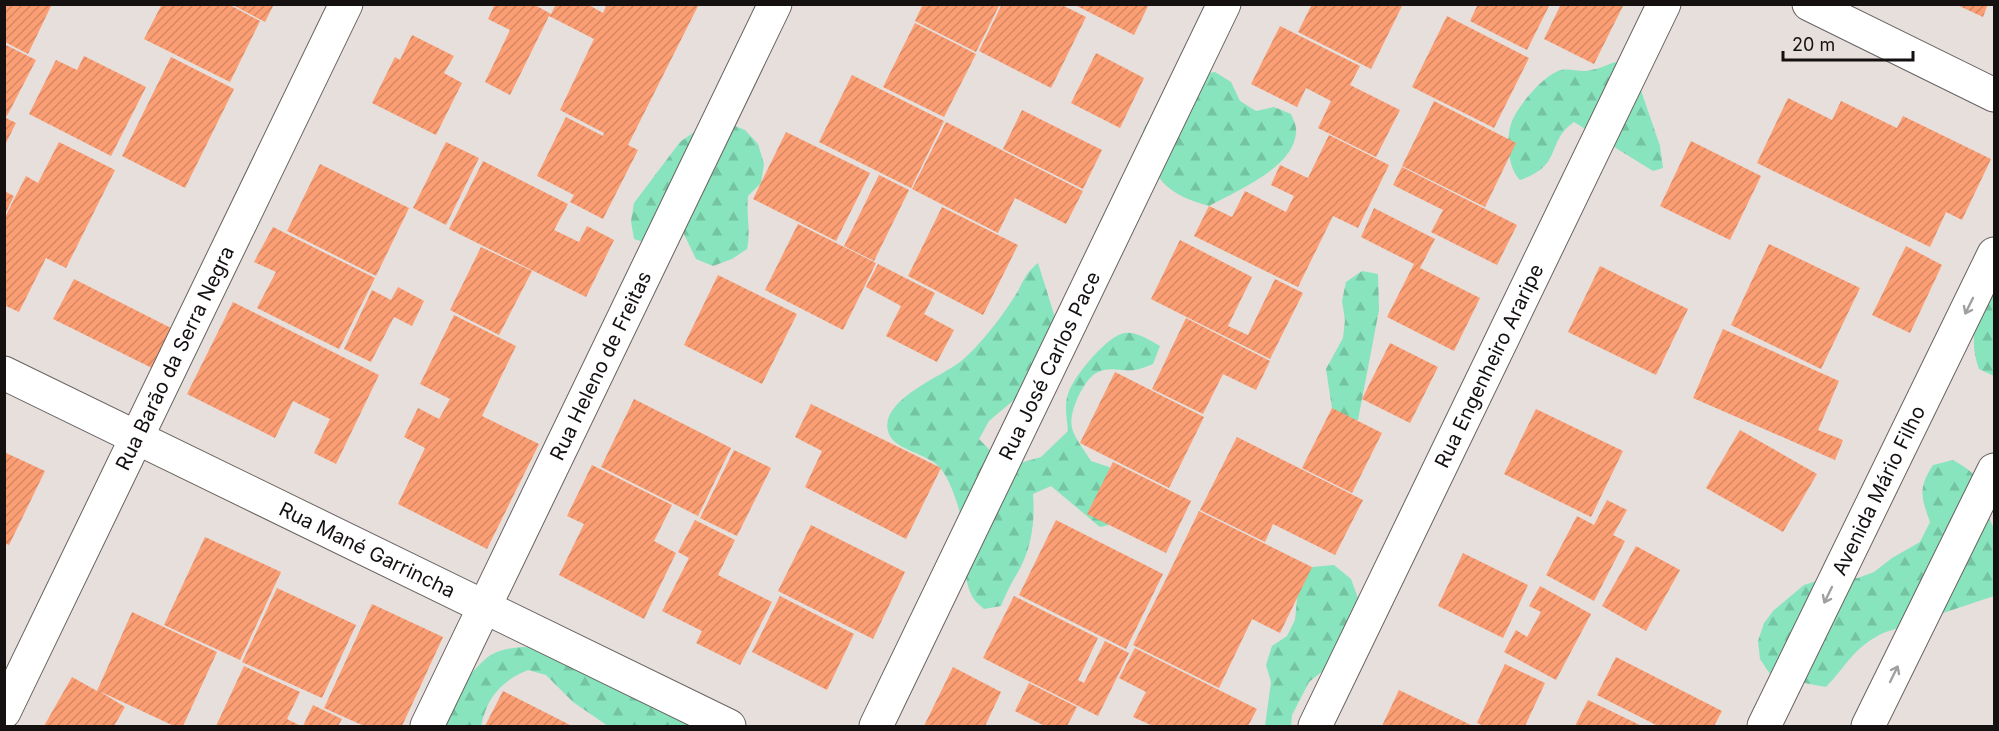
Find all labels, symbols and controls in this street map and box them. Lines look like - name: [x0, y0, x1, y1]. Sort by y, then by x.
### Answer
- scale bar: [1783, 24, 1914, 62]
- text: 20 m: [1792, 34, 1835, 55]
- street label: Rua Barão da Serra Negra: [111, 242, 239, 474]
- street label: Rua Engenheiro Araripe: [1430, 260, 1549, 472]
- street label: Rua Heleno de Freitas: [545, 267, 656, 464]
- street label: Rua José Carlos Pace: [994, 267, 1105, 464]
- one-way arrow: [1962, 297, 1974, 315]
- street label: Avenida Mário Filho: [1827, 402, 1930, 579]
- street label: Rua Mané Garrincha: [275, 497, 459, 603]
- one-way arrow: [1822, 585, 1834, 603]
- one-way arrow: [1888, 666, 1900, 683]

